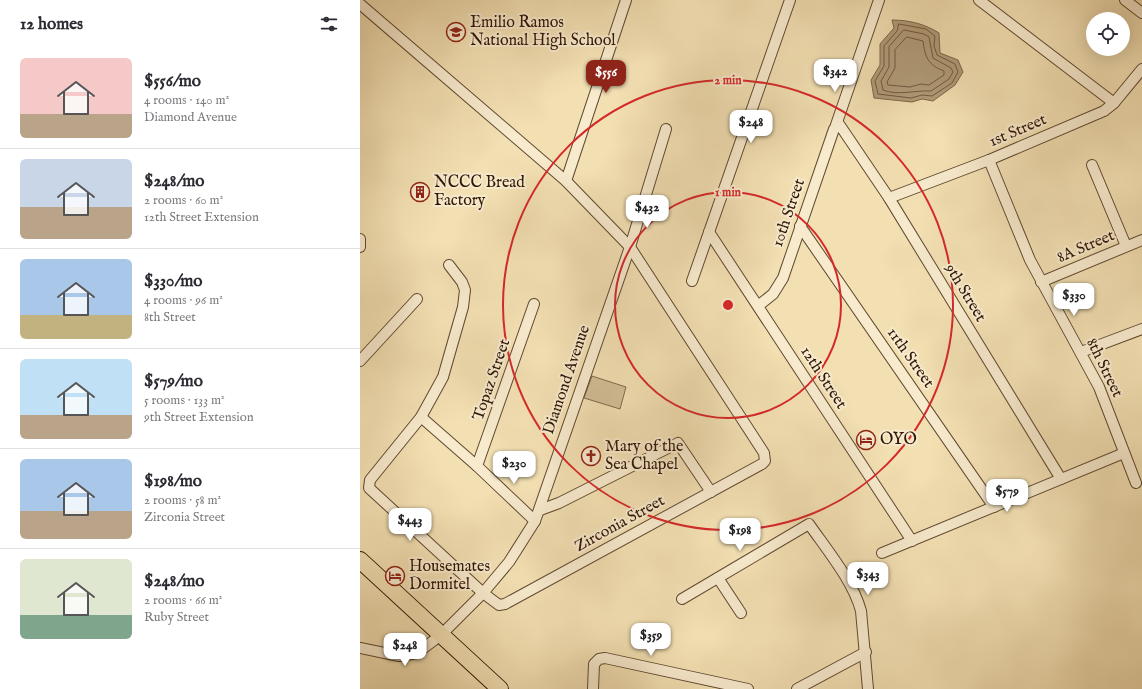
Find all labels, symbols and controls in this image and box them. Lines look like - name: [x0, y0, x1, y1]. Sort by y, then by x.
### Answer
- map controls: [1086, 12, 1130, 56]
- button: locate: [1086, 12, 1130, 56]
- icon: filters: [318, 13, 340, 35]
- place label: Emilio Ramos National High School: [470, 13, 616, 51]
- text: 12 homes: [20, 14, 83, 35]
- school or university icon: Emilio Ramos National High School: [445, 21, 467, 43]
- pin: $342: [811, 59, 859, 93]
- pin: $556: [582, 60, 630, 94]
- text: $342: [823, 63, 847, 80]
- text: $556: [595, 64, 617, 81]
- text: $556/mo: [144, 71, 201, 92]
- text: 2 min: [714, 73, 742, 88]
- icon: home: [52, 74, 100, 122]
- text: 4 rooms · 140 m²: [144, 92, 229, 109]
- text: Diamond Avenue: [144, 109, 237, 126]
- pin: $248: [727, 110, 775, 144]
- street label: 1st Street: [986, 110, 1050, 152]
- text: $248: [739, 114, 763, 131]
- text: $248/mo: [144, 171, 204, 192]
- place label: NCCC Bread Factory: [434, 173, 525, 211]
- icon: home: [52, 175, 100, 223]
- street label: 10th Street: [768, 176, 810, 250]
- building icon: NCCC Bread Factory: [409, 181, 431, 203]
- text: 1 min: [715, 185, 742, 200]
- text: 2 rooms · 60 m²: [144, 192, 223, 209]
- pin: $432: [623, 195, 671, 229]
- text: $432: [635, 199, 659, 216]
- text: 12th Street Extension: [144, 209, 259, 226]
- street label: 8A Street: [1054, 226, 1118, 268]
- street label: 9th Street: [939, 259, 990, 326]
- text: $330/mo: [144, 271, 203, 292]
- icon: home: [52, 275, 100, 323]
- pin: $330: [1050, 283, 1098, 317]
- text: $330: [1062, 287, 1086, 304]
- text: 4 rooms · 96 m²: [144, 292, 223, 309]
- centre of rings: [721, 298, 735, 312]
- text: 8th Street: [144, 309, 196, 326]
- street label: Diamond Avenue: [539, 323, 595, 437]
- street label: 11th Street: [882, 324, 938, 392]
- street label: 8th Street: [1081, 335, 1127, 401]
- street label: Topaz Street: [469, 336, 515, 423]
- street label: 12th Street: [795, 343, 851, 414]
- text: $579/mo: [144, 371, 203, 392]
- icon: home: [52, 375, 100, 423]
- text: 5 rooms · 133 m²: [144, 392, 225, 409]
- text: 9th Street Extension: [144, 409, 254, 426]
- hotel icon: OYO: [855, 429, 877, 451]
- place label: OYO: [880, 430, 917, 450]
- place label: Mary of the Sea Chapel: [605, 437, 683, 475]
- church icon: Mary of the Sea Chapel: [580, 445, 602, 467]
- pin: $230: [490, 451, 538, 485]
- text: $230: [502, 455, 526, 472]
- text: $198/mo: [144, 471, 202, 492]
- icon: home: [52, 475, 100, 523]
- pin: $579: [983, 479, 1031, 513]
- text: $579: [995, 483, 1019, 500]
- street label: Zirconia Street: [572, 491, 669, 557]
- text: 2 rooms · 58 m²: [144, 492, 221, 509]
- pin: $443: [386, 508, 434, 542]
- text: Zirconia Street: [144, 509, 225, 526]
- text: $443: [398, 512, 422, 529]
- pin: $198: [716, 518, 764, 552]
- text: $198: [729, 522, 751, 539]
- place label: Housemates Dormitel: [409, 557, 490, 595]
- pin: $343: [844, 562, 892, 596]
- hotel icon: Housemates Dormitel: [384, 565, 406, 587]
- text: $343: [856, 566, 880, 583]
- text: $248/mo: [144, 571, 204, 592]
- icon: home: [52, 575, 100, 623]
- text: 2 rooms · 66 m²: [144, 592, 222, 609]
- text: Ruby Street: [144, 609, 209, 626]
- pin: $359: [627, 623, 675, 657]
- text: $359: [640, 627, 662, 644]
- pin: $248: [381, 633, 429, 667]
- text: $248: [393, 637, 417, 654]

